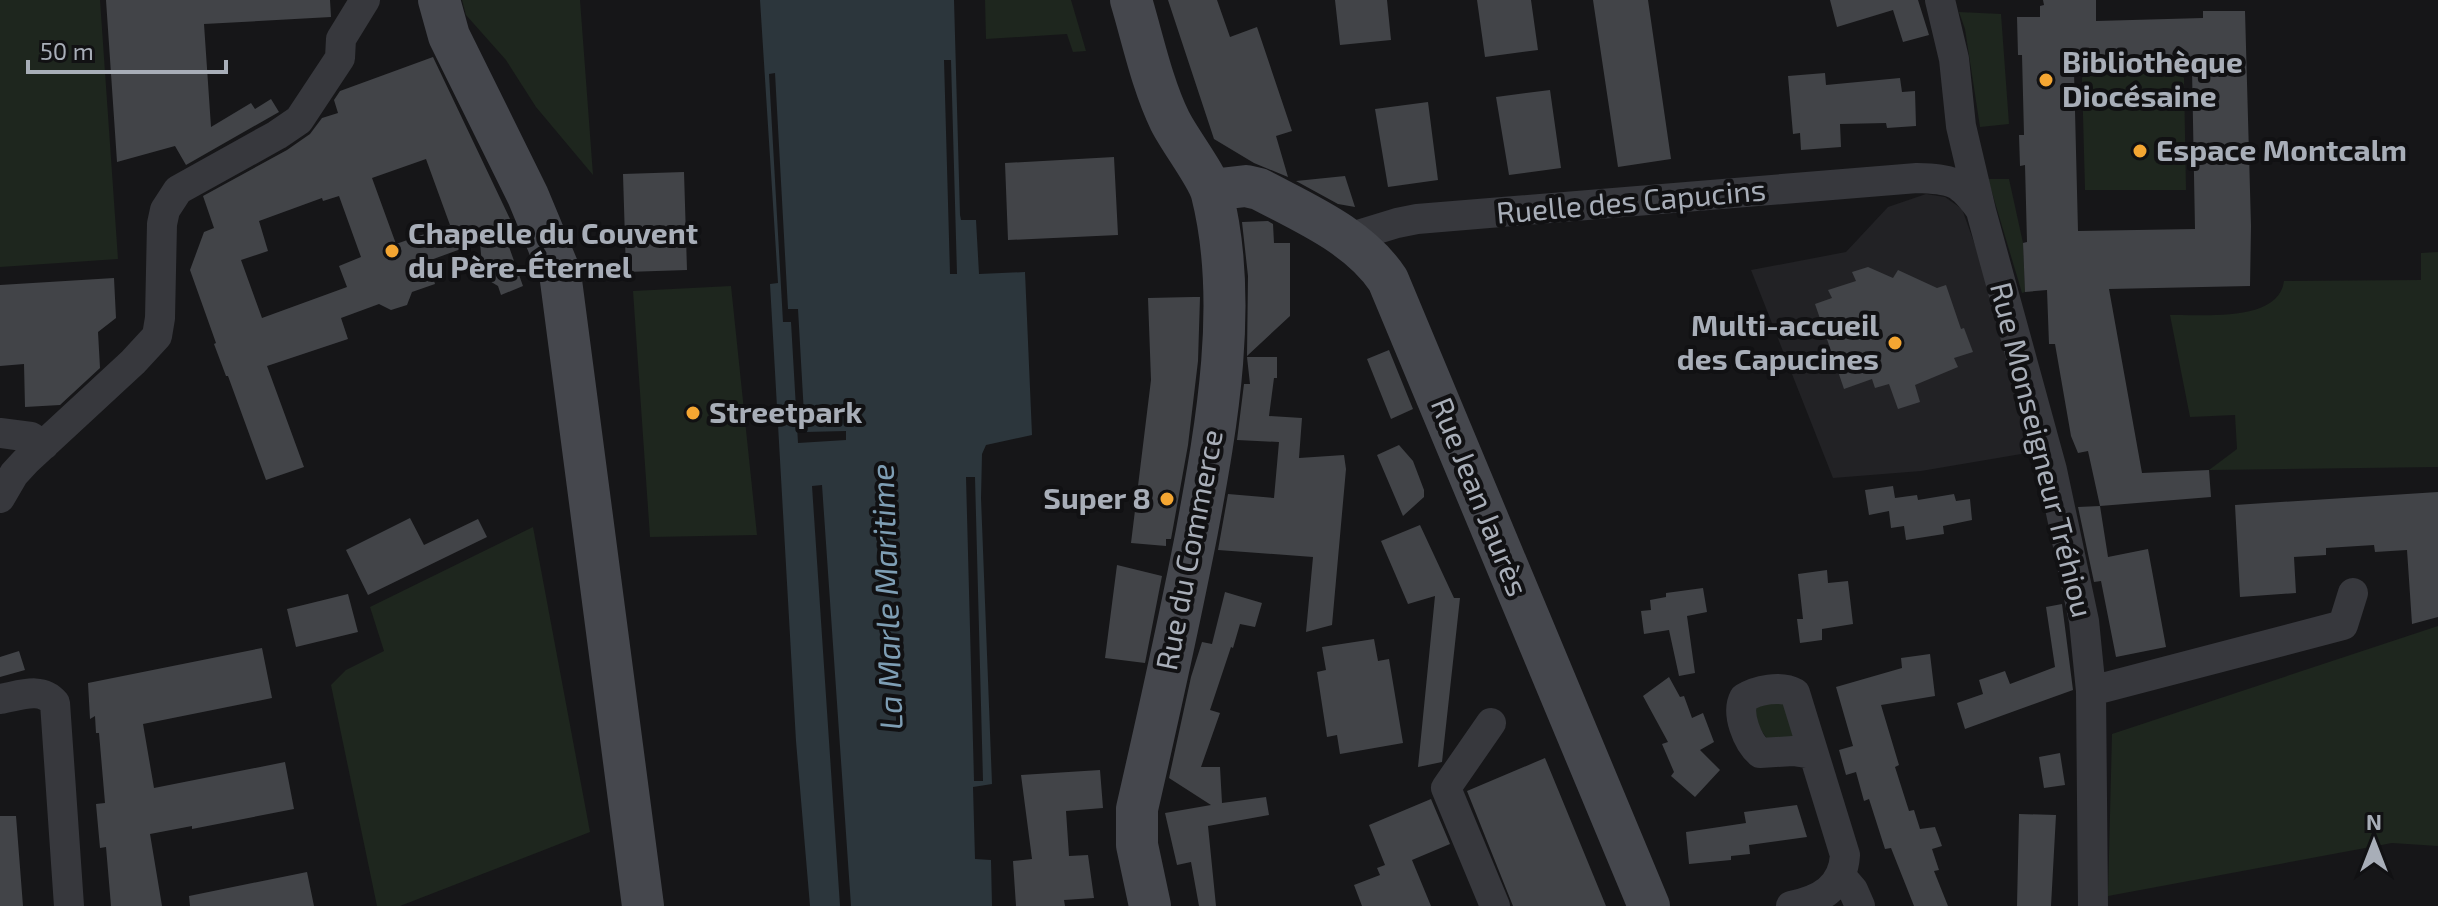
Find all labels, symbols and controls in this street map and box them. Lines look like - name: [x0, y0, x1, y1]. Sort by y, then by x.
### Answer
- scale bar: [28, 24, 226, 74]
- text: 50 m: [40, 36, 94, 65]
- place label: Bibliothèque Diocésaine: [2062, 43, 2243, 113]
- marker: Bibliothèque Diocésaine: [2037, 71, 2055, 89]
- place label: Espace Montcalm: [2156, 131, 2407, 167]
- marker: Espace Montcalm: [2131, 142, 2149, 160]
- street label: Ruelle des Capucins: [1495, 170, 1767, 230]
- place label: Chapelle du Couvent du Père-Éternel: [408, 214, 698, 284]
- marker: Chapelle du Couvent du Père-Éternel: [383, 242, 401, 260]
- street label: Rue Monseigneur Tréhiou: [1984, 278, 2102, 621]
- place label: Multi-accueil des Capucines: [1677, 306, 1879, 376]
- marker: Multi-accueil des Capucines: [1886, 334, 1904, 352]
- street label: Rue Jean Jaurès: [1425, 392, 1537, 601]
- place label: Streetpark: [709, 393, 862, 429]
- marker: Streetpark: [684, 404, 702, 422]
- street label: Rue du Commerce: [1147, 426, 1229, 673]
- water label: La Marle Maritime: [861, 463, 909, 731]
- place label: Super 8: [1043, 479, 1151, 515]
- marker: Super 8: [1158, 490, 1176, 508]
- north arrow: [2334, 802, 2414, 882]
- text: N: [2366, 808, 2382, 834]

